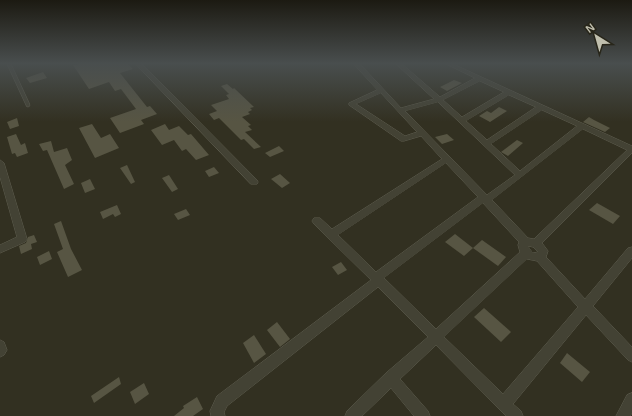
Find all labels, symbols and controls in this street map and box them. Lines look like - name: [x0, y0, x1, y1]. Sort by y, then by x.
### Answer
- north arrow: [576, 16, 616, 56]
- text: N: [583, 21, 597, 35]

